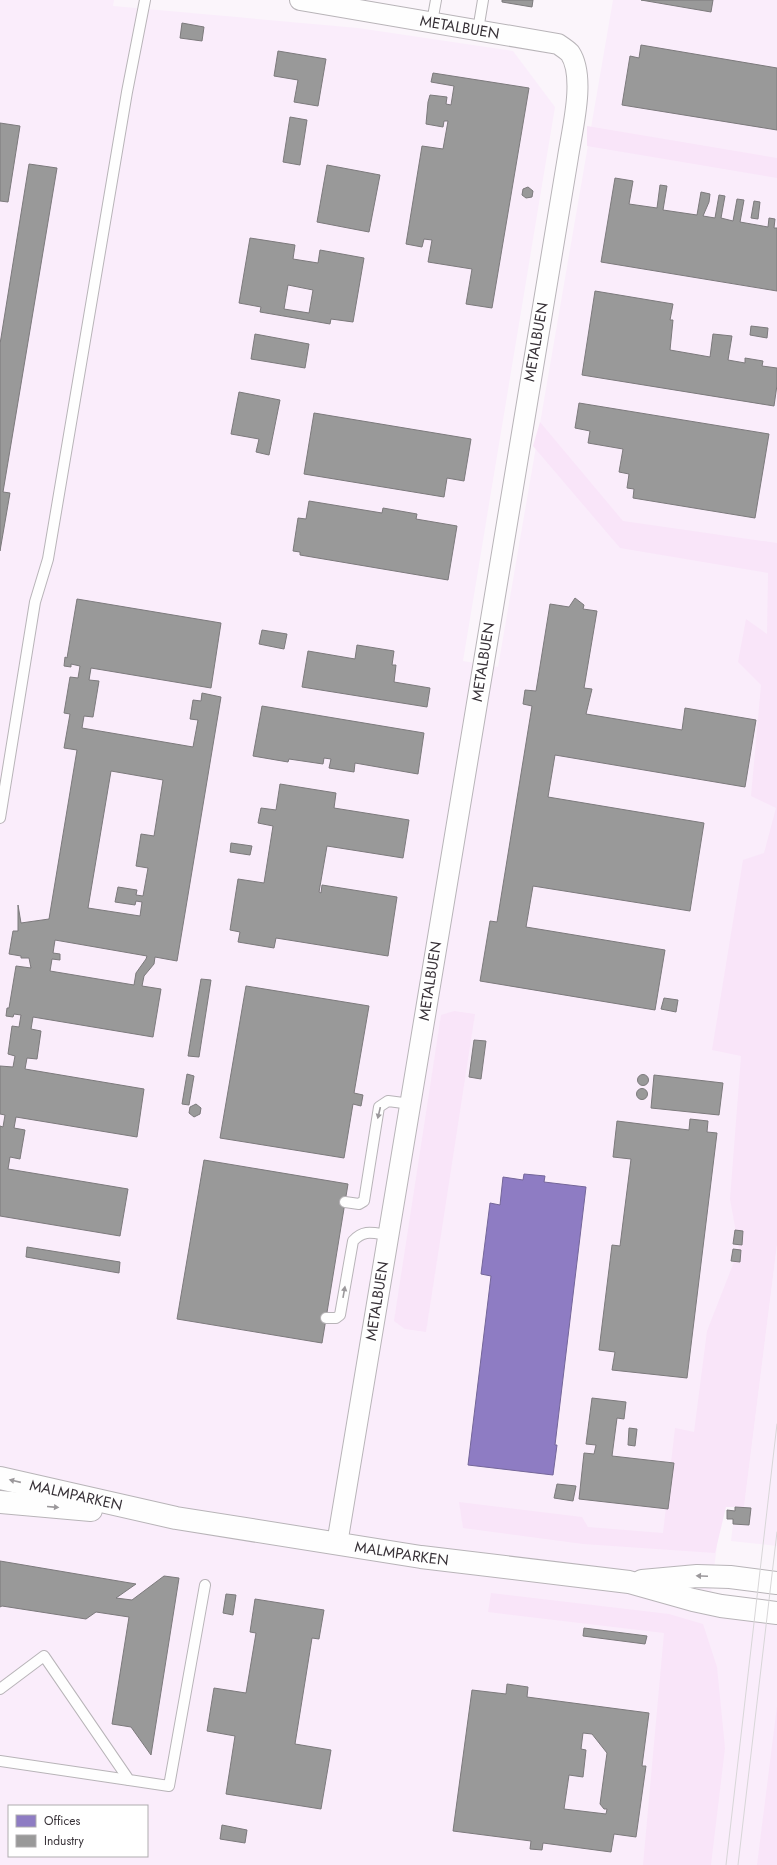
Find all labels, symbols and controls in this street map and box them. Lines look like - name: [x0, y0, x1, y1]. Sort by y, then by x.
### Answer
- street label: METALBUEN: [418, 10, 501, 45]
- street label: METALBUEN: [518, 301, 554, 383]
- street label: METALBUEN: [466, 621, 500, 703]
- street label: METALBUEN: [413, 940, 447, 1022]
- one-way arrow: [375, 1106, 381, 1119]
- street label: METALBUEN: [360, 1260, 394, 1342]
- one-way arrow: [342, 1286, 348, 1298]
- street label: MALMPARKEN: [27, 1474, 125, 1517]
- one-way arrow: [9, 1478, 21, 1484]
- one-way arrow: [47, 1504, 59, 1510]
- street label: MALMPARKEN: [353, 1536, 450, 1571]
- one-way arrow: [695, 1573, 708, 1579]
- legend: [8, 1805, 148, 1857]
- text: Offices: [44, 1812, 80, 1830]
- text: Industry: [44, 1832, 85, 1850]

